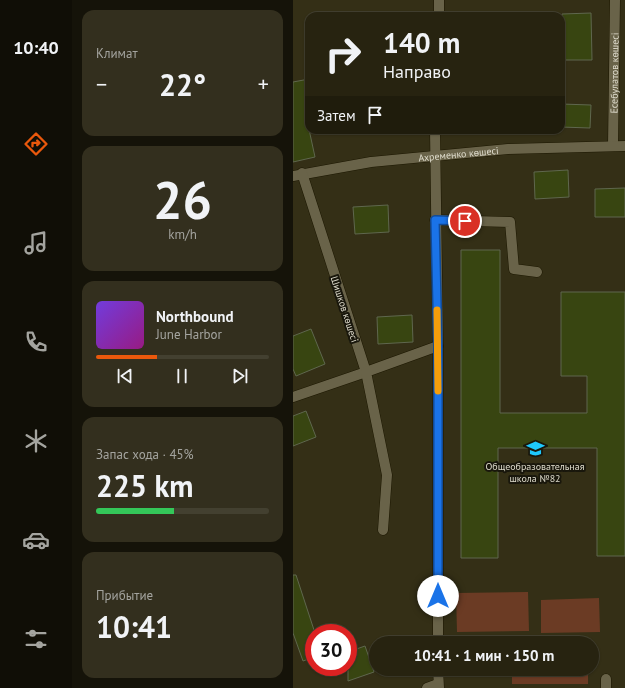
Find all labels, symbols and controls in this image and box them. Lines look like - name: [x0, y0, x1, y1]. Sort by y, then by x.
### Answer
- text: 140 m: [383, 24, 460, 61]
- icon: right: [317, 28, 369, 80]
- street label: Есебулатов көшесі: [607, 32, 622, 114]
- text: 10:40: [13, 36, 59, 59]
- text: Климат: [96, 45, 138, 62]
- text: Направо: [383, 60, 451, 83]
- text: 22°: [159, 65, 206, 104]
- text: −: [96, 70, 107, 98]
- text: +: [258, 70, 269, 98]
- icon: arrive: [364, 104, 386, 126]
- text: Затем: [317, 106, 356, 125]
- icon: directions: [22, 130, 50, 158]
- street label: Ахременко көшесі: [418, 144, 499, 164]
- text: 26: [153, 166, 212, 233]
- pin: [448, 204, 482, 238]
- icon: arrive: [454, 210, 476, 232]
- text: km/h: [168, 226, 197, 243]
- icon: music: [22, 229, 50, 257]
- street label: Шишков көшесі: [328, 274, 361, 344]
- text: Northbound: [156, 307, 233, 326]
- text: June Harbor: [156, 326, 222, 343]
- icon: phone: [22, 328, 50, 356]
- icon: previous: [114, 365, 136, 387]
- icon: pause: [171, 365, 193, 387]
- icon: next: [229, 365, 251, 387]
- icon: climate: [22, 427, 50, 455]
- school or university icon: Общеобразовательная школа №82: [525, 439, 545, 459]
- text: Запас хода · 45%: [96, 446, 194, 463]
- place label: Общеобразовательная школа №82: [486, 460, 585, 485]
- text: 225 km: [96, 466, 194, 505]
- icon: car: [22, 526, 50, 554]
- position arrow: [417, 575, 459, 617]
- text: Прибытие: [96, 587, 153, 604]
- text: 10:41: [96, 607, 172, 646]
- speed limit sign: 30: [305, 624, 357, 676]
- icon: filters: [22, 625, 50, 653]
- text: 10:41 · 1 мин · 150 m: [414, 646, 554, 665]

